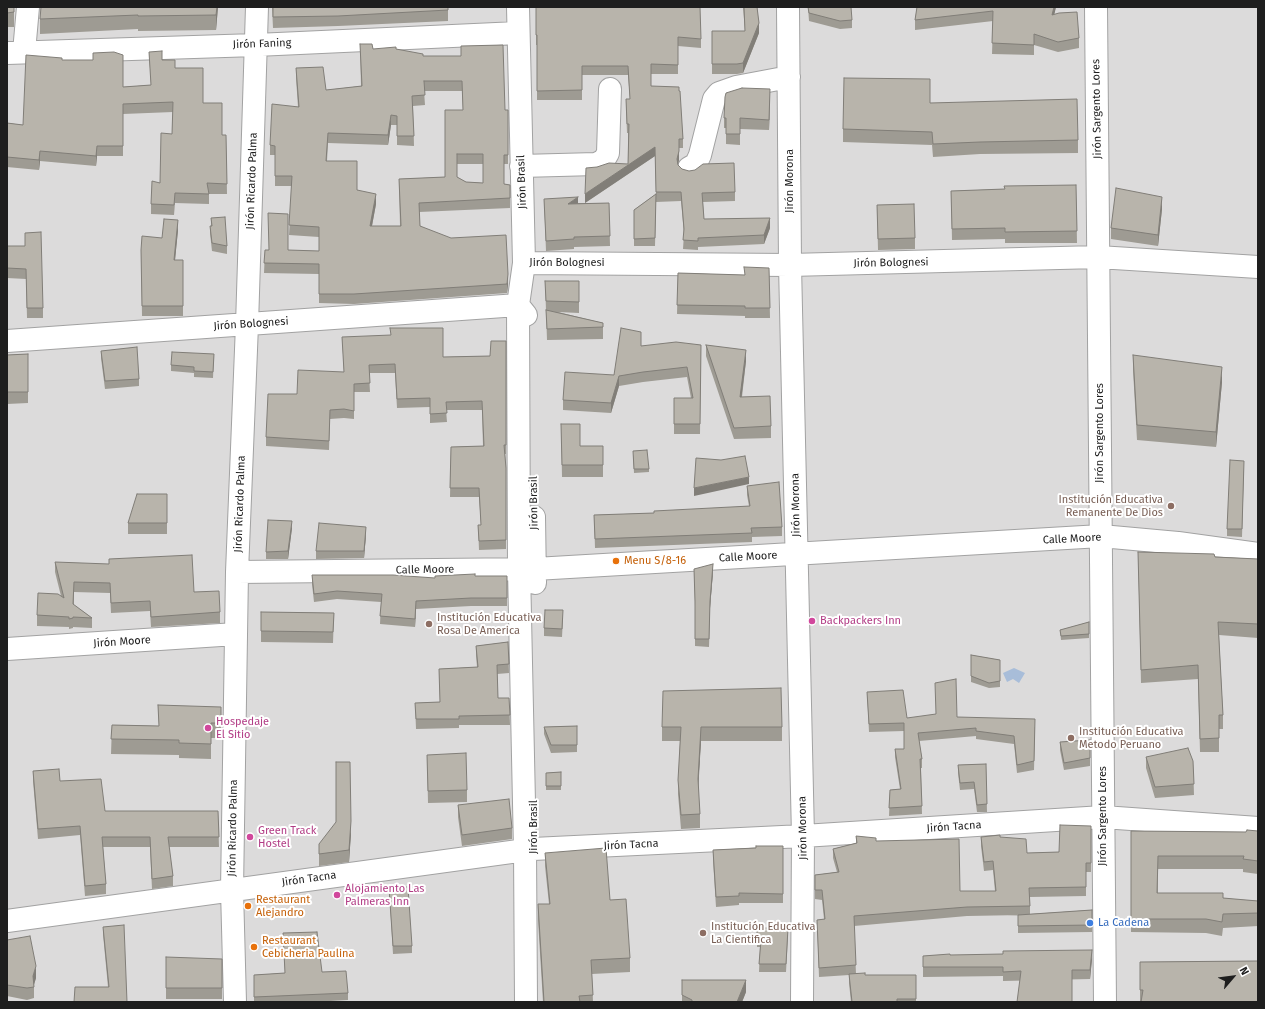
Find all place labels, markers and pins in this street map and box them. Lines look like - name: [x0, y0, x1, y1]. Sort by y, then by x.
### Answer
- place label: Institución Educativa Remanente De Dios: [1059, 493, 1163, 519]
- marker: Institución Educativa Remanente De Dios: [1166, 501, 1176, 511]
- place label: Menu S/8-16: [624, 554, 686, 568]
- marker: Menu S/8-16: [611, 556, 621, 566]
- place label: Institución Educativa Rosa De America: [437, 611, 541, 637]
- place label: Backpackers Inn: [820, 614, 901, 628]
- marker: Backpackers Inn: [807, 616, 817, 626]
- marker: Institución Educativa Rosa De America: [424, 619, 434, 629]
- place label: Hospedaje El Sitio: [216, 715, 269, 741]
- marker: Hospedaje El Sitio: [203, 723, 213, 733]
- place label: Institución Educativa Metodo Peruano: [1079, 725, 1183, 751]
- marker: Institución Educativa Metodo Peruano: [1066, 733, 1076, 743]
- place label: Green Track Hostel: [258, 824, 316, 850]
- marker: Green Track Hostel: [245, 832, 255, 842]
- place label: Alojamiento Las Palmeras Inn: [345, 882, 424, 908]
- marker: Alojamiento Las Palmeras Inn: [332, 890, 342, 900]
- place label: Restaurant Alejandro: [256, 893, 310, 919]
- marker: Restaurant Alejandro: [243, 901, 253, 911]
- place label: La Cadena: [1098, 916, 1149, 930]
- marker: La Cadena: [1085, 918, 1095, 928]
- place label: Institución Educativa La Cientifica: [711, 920, 815, 946]
- marker: Institución Educativa La Cientifica: [698, 928, 708, 938]
- place label: Restaurant Cebicheria Paulina: [262, 934, 354, 960]
- marker: Restaurant Cebicheria Paulina: [249, 942, 259, 952]

